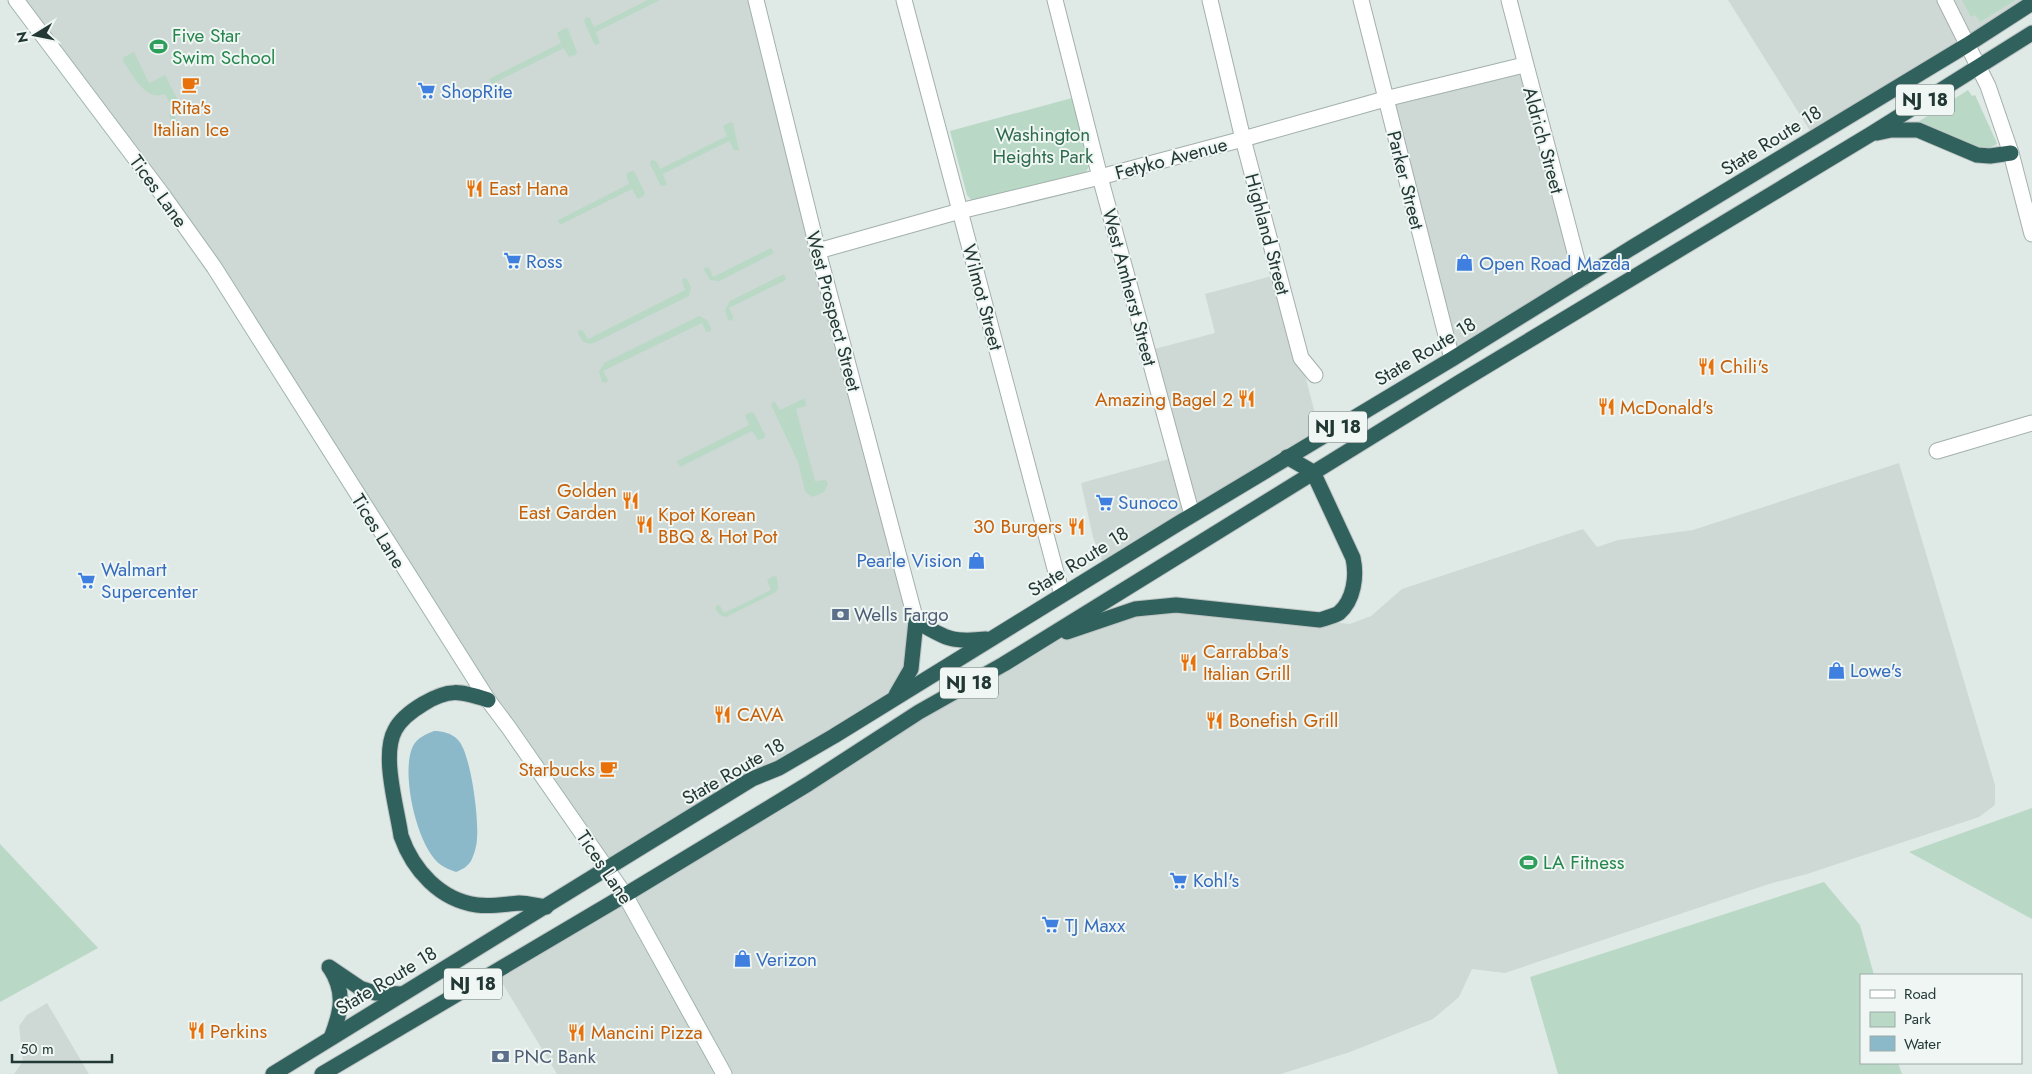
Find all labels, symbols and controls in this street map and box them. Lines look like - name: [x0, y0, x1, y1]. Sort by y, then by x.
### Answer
- north arrow: [10, 10, 60, 60]
- place label: Five Star Swim School: [172, 22, 275, 71]
- text: N: [11, 30, 33, 44]
- sports icon: Five Star Swim School: [148, 36, 168, 56]
- cafe icon: Rita's Italian Ice: [181, 74, 201, 94]
- place label: ShopRite: [441, 78, 513, 105]
- supermarket icon: ShopRite: [417, 81, 437, 101]
- street label: Aldrich Street: [1516, 84, 1571, 197]
- road number: NJ 18: [1896, 84, 1954, 116]
- place label: Rita's Italian Ice: [153, 94, 229, 143]
- street label: State Route 18: [1716, 99, 1827, 182]
- park label: Washington Heights Park: [993, 121, 1094, 170]
- street label: Parker Street: [1380, 128, 1431, 233]
- street label: Fetyko Avenue: [1112, 131, 1230, 186]
- street label: Tices Lane: [123, 150, 194, 233]
- street label: Highland Street: [1238, 170, 1297, 298]
- place label: East Hana: [489, 175, 568, 202]
- restaurant icon: East Hana: [465, 178, 485, 198]
- street label: West Amherst Street: [1096, 205, 1164, 369]
- street label: West Prospect Street: [799, 228, 868, 395]
- street label: Wilmot Street: [955, 241, 1010, 354]
- place label: Ross: [526, 248, 563, 275]
- place label: Open Road Mazda: [1479, 250, 1630, 277]
- supermarket icon: Ross: [502, 251, 522, 271]
- shop icon: Open Road Mazda: [1455, 253, 1475, 273]
- street label: State Route 18: [1369, 310, 1481, 392]
- place label: Chili's: [1720, 353, 1769, 380]
- restaurant icon: Chili's: [1696, 356, 1716, 376]
- place label: Amazing Bagel 2: [1095, 386, 1233, 413]
- restaurant icon: Amazing Bagel 2: [1237, 389, 1257, 409]
- place label: McDonald's: [1620, 394, 1714, 421]
- restaurant icon: McDonald's: [1596, 397, 1616, 417]
- road number: NJ 18: [1309, 412, 1367, 442]
- place label: Golden East Garden: [519, 477, 617, 526]
- street label: Tices Lane: [345, 489, 412, 574]
- place label: Sunoco: [1118, 489, 1178, 516]
- restaurant icon: Golden East Garden: [621, 491, 641, 511]
- supermarket icon: Sunoco: [1094, 492, 1114, 512]
- place label: Kpot Korean BBQ & Hot Pot: [658, 501, 778, 550]
- place label: 30 Burgers: [973, 513, 1062, 540]
- restaurant icon: Kpot Korean BBQ & Hot Pot: [634, 515, 654, 535]
- restaurant icon: 30 Burgers: [1066, 516, 1086, 536]
- street label: State Route 18: [1023, 520, 1134, 603]
- place label: Pearle Vision: [856, 547, 962, 574]
- shop icon: Pearle Vision: [966, 550, 986, 570]
- place label: Walmart Supercenter: [101, 556, 198, 605]
- supermarket icon: Walmart Supercenter: [77, 570, 97, 590]
- place label: Wells Fargo: [854, 601, 949, 628]
- bank icon: Wells Fargo: [830, 604, 850, 624]
- place label: Carrabba's Italian Grill: [1203, 638, 1290, 687]
- restaurant icon: Carrabba's Italian Grill: [1179, 652, 1199, 672]
- place label: Lowe's: [1850, 657, 1902, 684]
- shop icon: Lowe's: [1826, 660, 1846, 680]
- road number: NJ 18: [940, 668, 998, 698]
- place label: CAVA: [737, 701, 784, 728]
- restaurant icon: CAVA: [713, 704, 733, 724]
- place label: Bonefish Grill: [1229, 707, 1338, 734]
- restaurant icon: Bonefish Grill: [1205, 710, 1225, 730]
- street label: State Route 18: [677, 731, 789, 812]
- place label: Starbucks: [518, 756, 595, 783]
- cafe icon: Starbucks: [599, 759, 619, 779]
- street label: Tices Lane: [570, 825, 639, 910]
- place label: LA Fitness: [1543, 849, 1625, 876]
- sports icon: LA Fitness: [1519, 852, 1539, 872]
- place label: Kohl's: [1193, 867, 1239, 894]
- supermarket icon: Kohl's: [1169, 870, 1189, 890]
- place label: TJ Maxx: [1065, 912, 1125, 939]
- supermarket icon: TJ Maxx: [1041, 915, 1061, 935]
- street label: State Route 18: [330, 939, 442, 1021]
- place label: Verizon: [756, 946, 817, 973]
- shop icon: Verizon: [732, 949, 752, 969]
- road number: NJ 18: [444, 969, 502, 1000]
- legend: [1860, 974, 2022, 1064]
- text: Road: [1904, 983, 1936, 1005]
- text: Park: [1904, 1008, 1931, 1030]
- place label: Perkins: [210, 1018, 267, 1045]
- place label: Mancini Pizza: [591, 1019, 703, 1046]
- restaurant icon: Perkins: [186, 1021, 206, 1041]
- restaurant icon: Mancini Pizza: [567, 1022, 587, 1042]
- scale bar: [12, 1032, 112, 1064]
- text: Water: [1904, 1033, 1942, 1055]
- text: 50 m: [20, 1038, 54, 1060]
- place label: PNC Bank: [514, 1043, 597, 1070]
- bank icon: PNC Bank: [490, 1046, 510, 1066]

